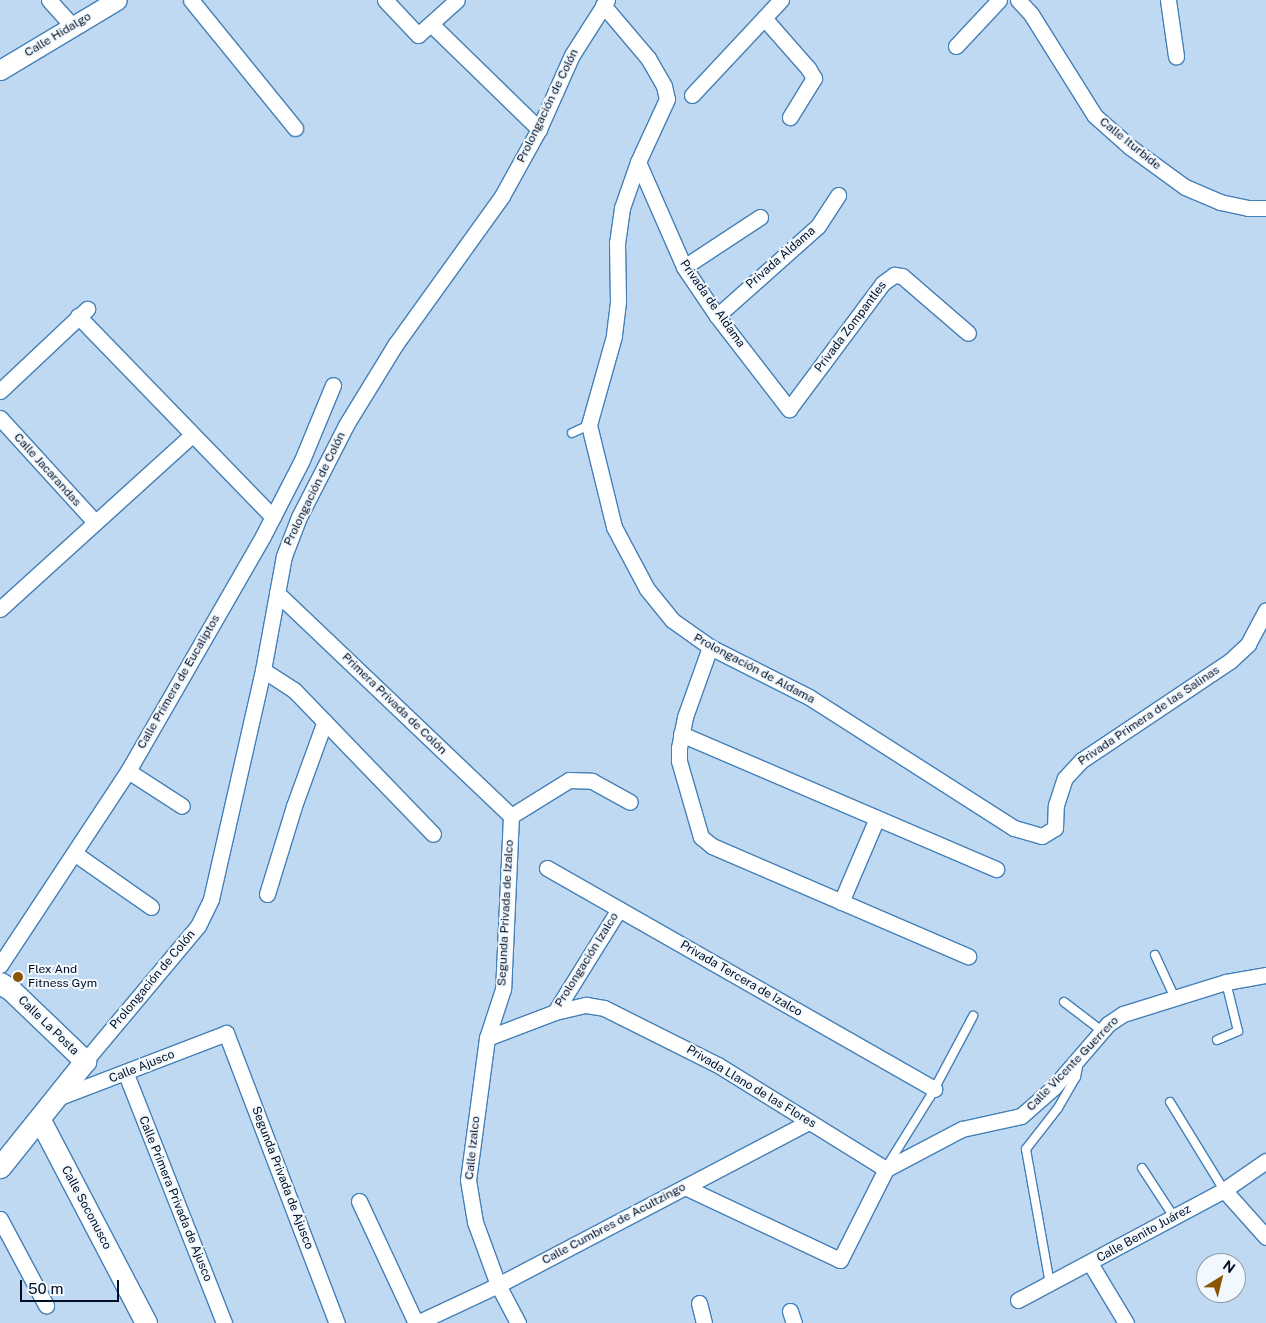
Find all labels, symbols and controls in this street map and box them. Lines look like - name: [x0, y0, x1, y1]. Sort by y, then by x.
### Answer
- street label: Calle Hidalgo: [22, 9, 94, 61]
- street label: Prolongación de Colón: [514, 47, 582, 165]
- street label: Calle Iturbide: [1096, 115, 1164, 173]
- street label: Privada Aldama: [743, 224, 819, 292]
- street label: Privada de Aldama: [676, 257, 748, 351]
- street label: Privada Zompantles: [812, 279, 890, 375]
- street label: Calle Jacarandas: [10, 430, 84, 510]
- street label: Prolongación de Colón: [281, 430, 349, 548]
- street label: Calle Primera de Eucaliptos: [135, 612, 223, 752]
- street label: Prolongación de Aldama: [691, 631, 817, 707]
- street label: Primera Privada de Colón: [339, 650, 449, 758]
- street label: Privada Primera de las Salinas: [1075, 663, 1223, 769]
- street label: Segunda Privada de Izalco: [495, 839, 517, 987]
- street label: Prolongación Izalco: [552, 910, 622, 1010]
- street label: Prolongación de Colón: [107, 928, 199, 1032]
- street label: Privada Tercera de Izalco: [677, 938, 805, 1020]
- place label: Flex And Fitness Gym: [28, 963, 97, 991]
- marker: Flex And Fitness Gym: [12, 971, 24, 983]
- street label: Calle La Posta: [15, 993, 81, 1059]
- street label: Calle Vicente Guerrero: [1024, 1013, 1122, 1115]
- street label: Privada Llano de las Flores: [683, 1042, 819, 1132]
- street label: Calle Ajusco: [107, 1047, 177, 1087]
- street label: Segunda Privada de Ajusco: [248, 1104, 316, 1252]
- street label: Calle Primera Privada de Ajusco: [135, 1114, 215, 1284]
- street label: Calle Izalco: [463, 1116, 483, 1180]
- street label: Calle Soconusco: [58, 1164, 114, 1252]
- street label: Calle Cumbres de Acultzingo: [540, 1180, 688, 1268]
- street label: Calle Benito Juárez: [1094, 1202, 1194, 1266]
- north arrow: [1196, 1253, 1246, 1303]
- text: N: [1220, 1257, 1238, 1276]
- scale bar: [22, 1270, 121, 1302]
- text: 50 m: [28, 1280, 63, 1297]

